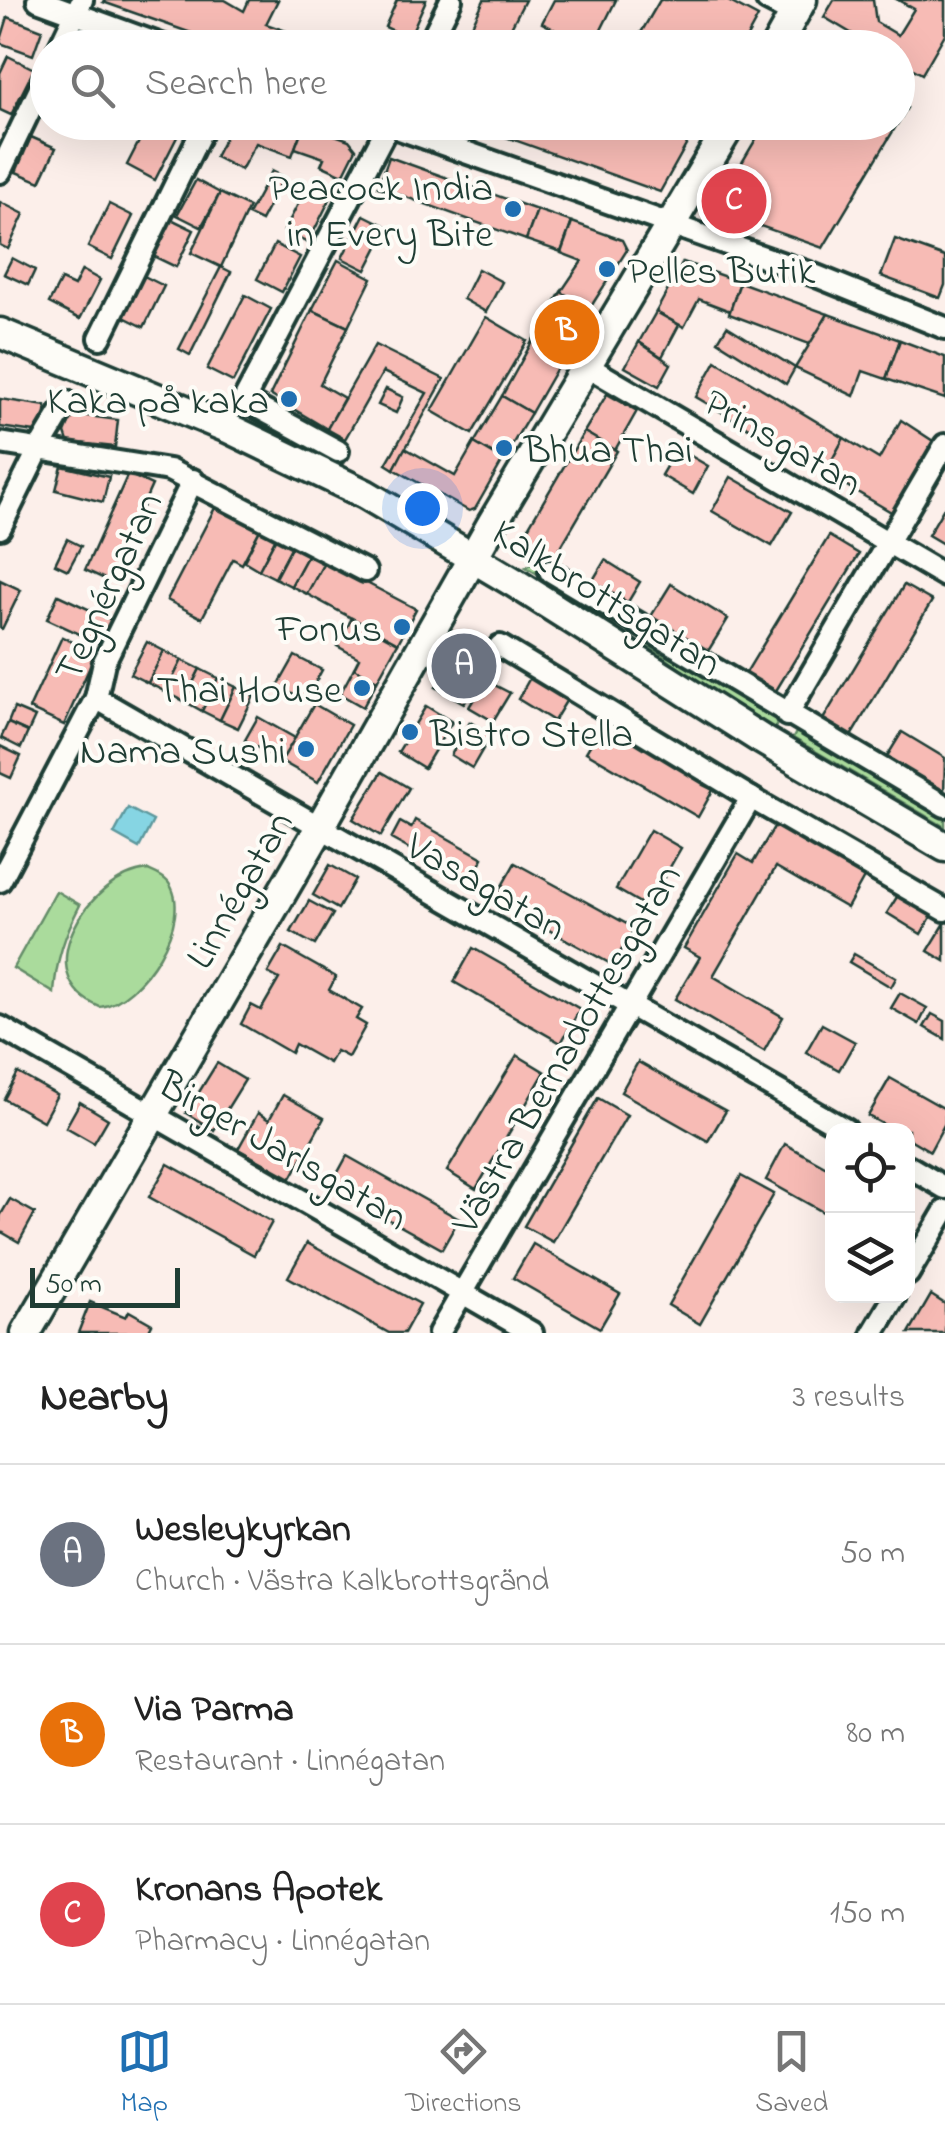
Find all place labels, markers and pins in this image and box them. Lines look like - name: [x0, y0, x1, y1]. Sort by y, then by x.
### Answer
- place label: Peacock India in Every Bite: [268, 161, 493, 266]
- pin: C: [702, 164, 766, 238]
- marker: Peacock India in Every Bite: [502, 198, 524, 220]
- place label: Pelles Butik: [627, 244, 816, 303]
- marker: Pelles Butik: [596, 258, 618, 280]
- pin: B: [534, 294, 600, 370]
- place label: Kaka på kaka: [47, 374, 269, 433]
- marker: Kaka på kaka: [278, 388, 300, 410]
- place label: Bhua Thai: [523, 423, 693, 482]
- marker: Bhua Thai: [493, 437, 515, 459]
- place label: Fonus: [275, 602, 382, 661]
- marker: Fonus: [391, 616, 413, 638]
- pin: A: [432, 628, 496, 704]
- place label: Thai House: [156, 663, 342, 722]
- marker: Thai House: [351, 677, 373, 699]
- place label: Bistro Stella: [429, 707, 633, 766]
- marker: Bistro Stella: [399, 721, 421, 743]
- place label: Nama Sushi: [80, 724, 286, 783]
- marker: Nama Sushi: [295, 738, 317, 760]

